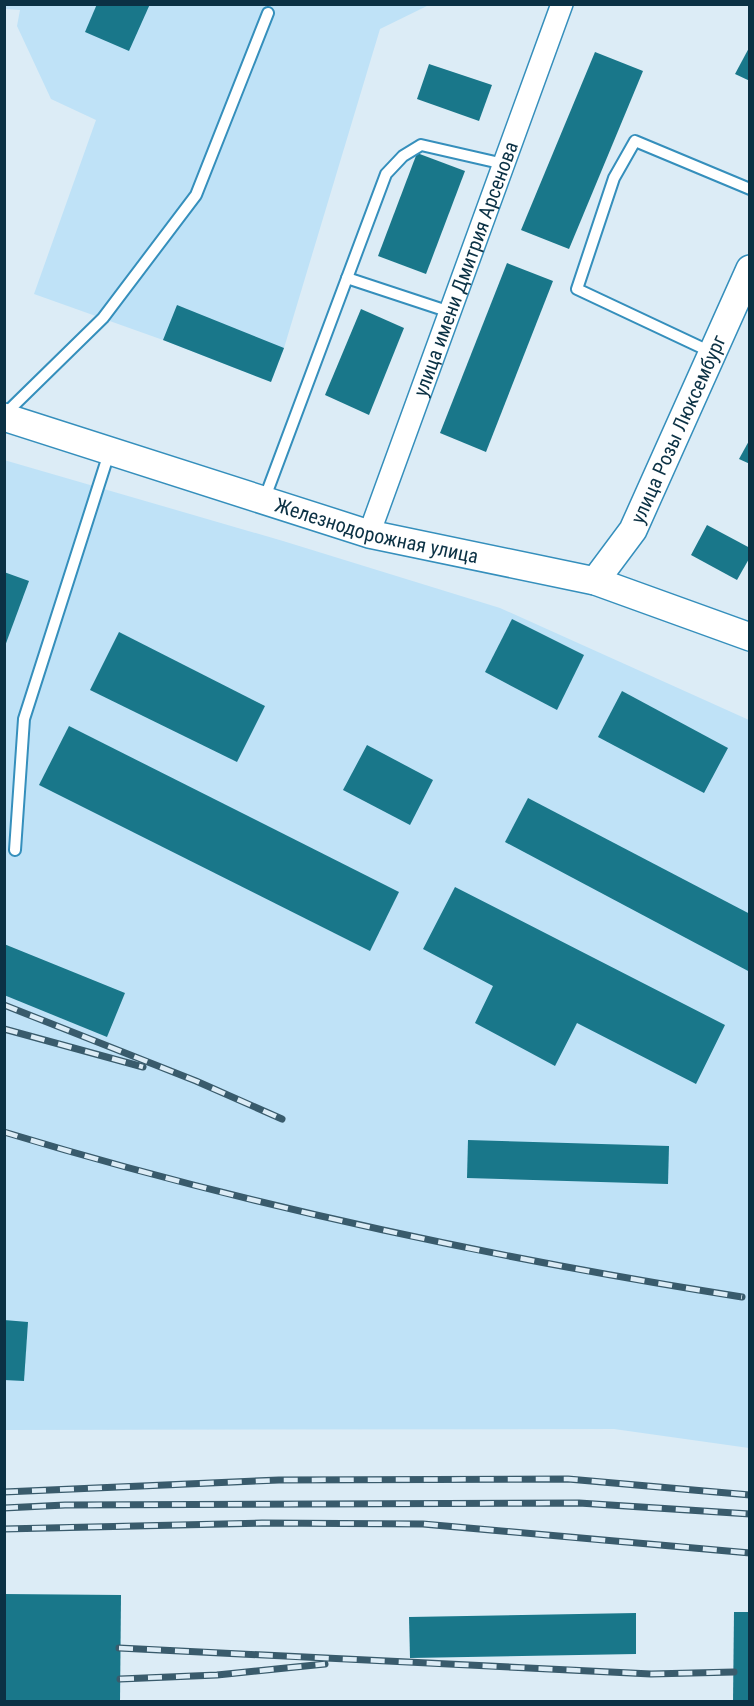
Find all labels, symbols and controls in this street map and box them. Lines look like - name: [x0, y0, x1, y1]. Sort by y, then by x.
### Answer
- street label: улица имени Дмитрия Арсенова: [408, 138, 523, 400]
- street label: улица Розы Люксембург: [625, 331, 731, 527]
- street label: Железнодорожная улица: [272, 493, 480, 568]

